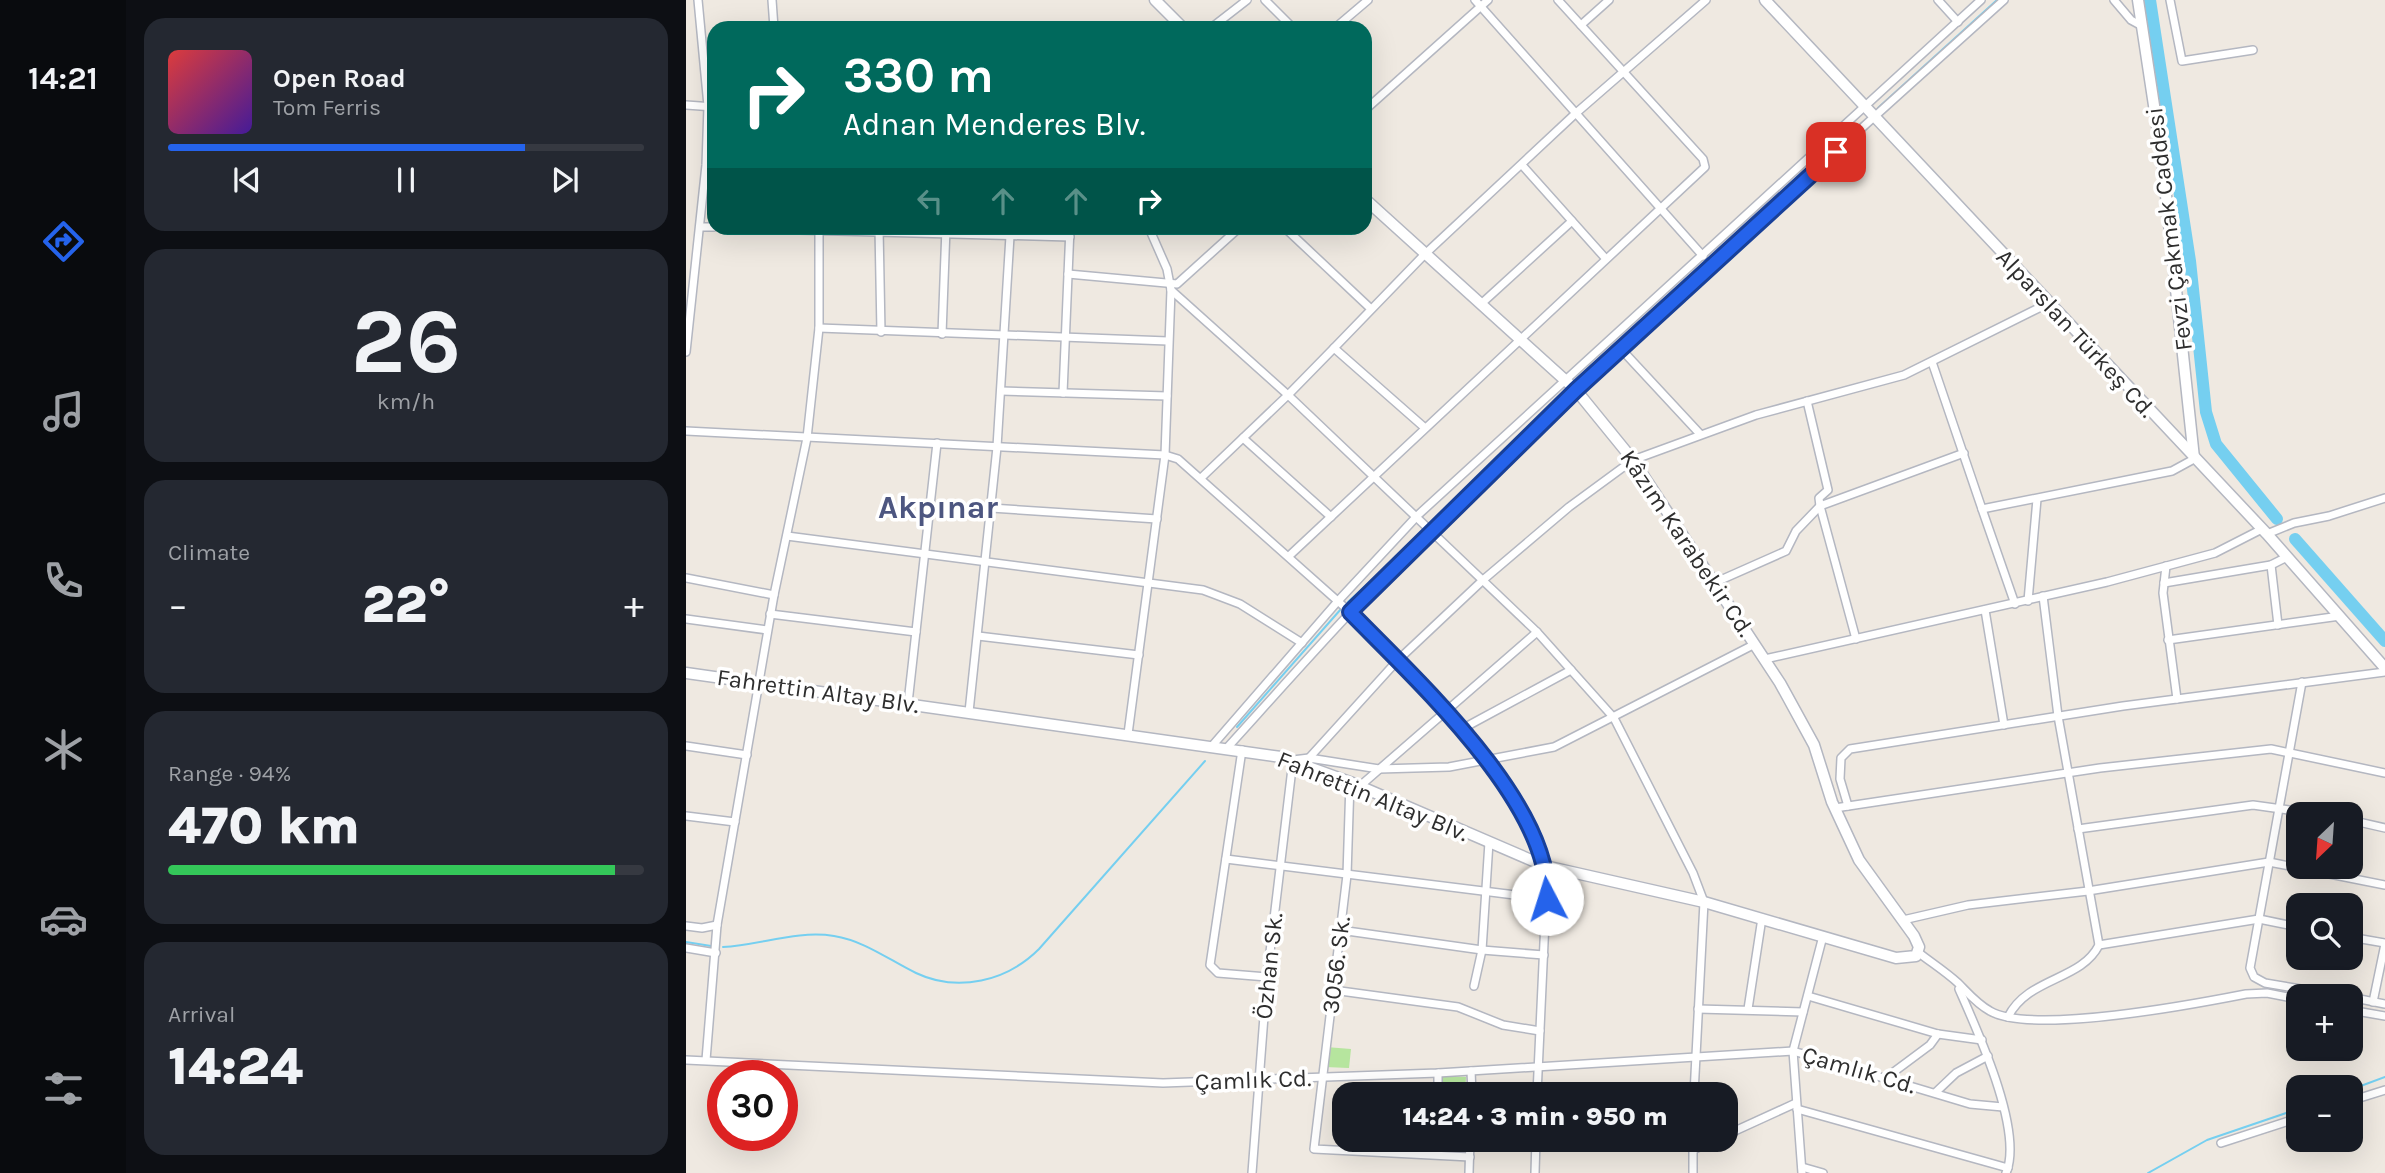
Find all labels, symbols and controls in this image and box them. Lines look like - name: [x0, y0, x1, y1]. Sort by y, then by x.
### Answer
- text: 330 m: [843, 47, 994, 104]
- icon: right: [728, 49, 819, 140]
- text: 14:21: [28, 60, 98, 97]
- text: Open Road: [273, 63, 406, 94]
- text: Tom Ferris: [273, 94, 381, 121]
- text: Adnan Menderes Blv.: [843, 106, 1145, 143]
- street label: Fevzi Çakmak Caddesi: [2140, 106, 2198, 352]
- pin: [1806, 122, 1866, 182]
- icon: arrive: [1817, 133, 1855, 171]
- icon: previous: [228, 161, 266, 199]
- icon: pause: [387, 161, 425, 199]
- icon: next: [546, 161, 584, 199]
- icon: left: [911, 182, 949, 220]
- icon: ahead: [984, 182, 1022, 220]
- icon: ahead: [1057, 182, 1095, 220]
- icon: right: [1130, 182, 1168, 220]
- icon: directions: [39, 217, 88, 266]
- street label: Alparslan Türkeş Cd.: [1991, 243, 2161, 423]
- text: 26: [351, 289, 461, 395]
- icon: music: [39, 387, 88, 436]
- text: km/h: [377, 388, 435, 415]
- street label: Kâzım Karabekir Cd.: [1614, 444, 1760, 642]
- district label: Akpınar: [878, 489, 999, 526]
- text: Climate: [168, 539, 250, 566]
- icon: phone: [39, 556, 88, 605]
- text: 22°: [362, 574, 450, 635]
- text: −: [168, 583, 188, 628]
- text: +: [624, 583, 644, 628]
- street label: Fahrettin Altay Blv.: [715, 663, 921, 719]
- icon: climate: [39, 725, 88, 774]
- street label: Fahrettin Altay Blv.: [1273, 745, 1473, 847]
- text: Range · 94%: [168, 760, 291, 787]
- text: 470 km: [168, 795, 360, 856]
- north arrow: [2286, 802, 2362, 878]
- map controls: [2286, 802, 2363, 1152]
- position arrow: [1510, 862, 1584, 936]
- button: search: [2286, 893, 2363, 970]
- icon: car: [39, 895, 88, 944]
- street label: Özhan Sk.: [1249, 911, 1289, 1021]
- street label: 3056. Sk.: [1316, 915, 1356, 1015]
- button: +: [2286, 984, 2363, 1061]
- text: Arrival: [168, 1001, 235, 1028]
- text: 14:24: [168, 1036, 303, 1097]
- street label: Çamlık Cd.: [1799, 1040, 1919, 1100]
- speed limit sign: 30: [707, 1060, 798, 1151]
- icon: filters: [39, 1064, 88, 1113]
- street label: Çamlık Cd.: [1194, 1064, 1312, 1096]
- button: −: [2286, 1075, 2363, 1152]
- text: 14:24 · 3 min · 950 m: [1402, 1101, 1668, 1132]

